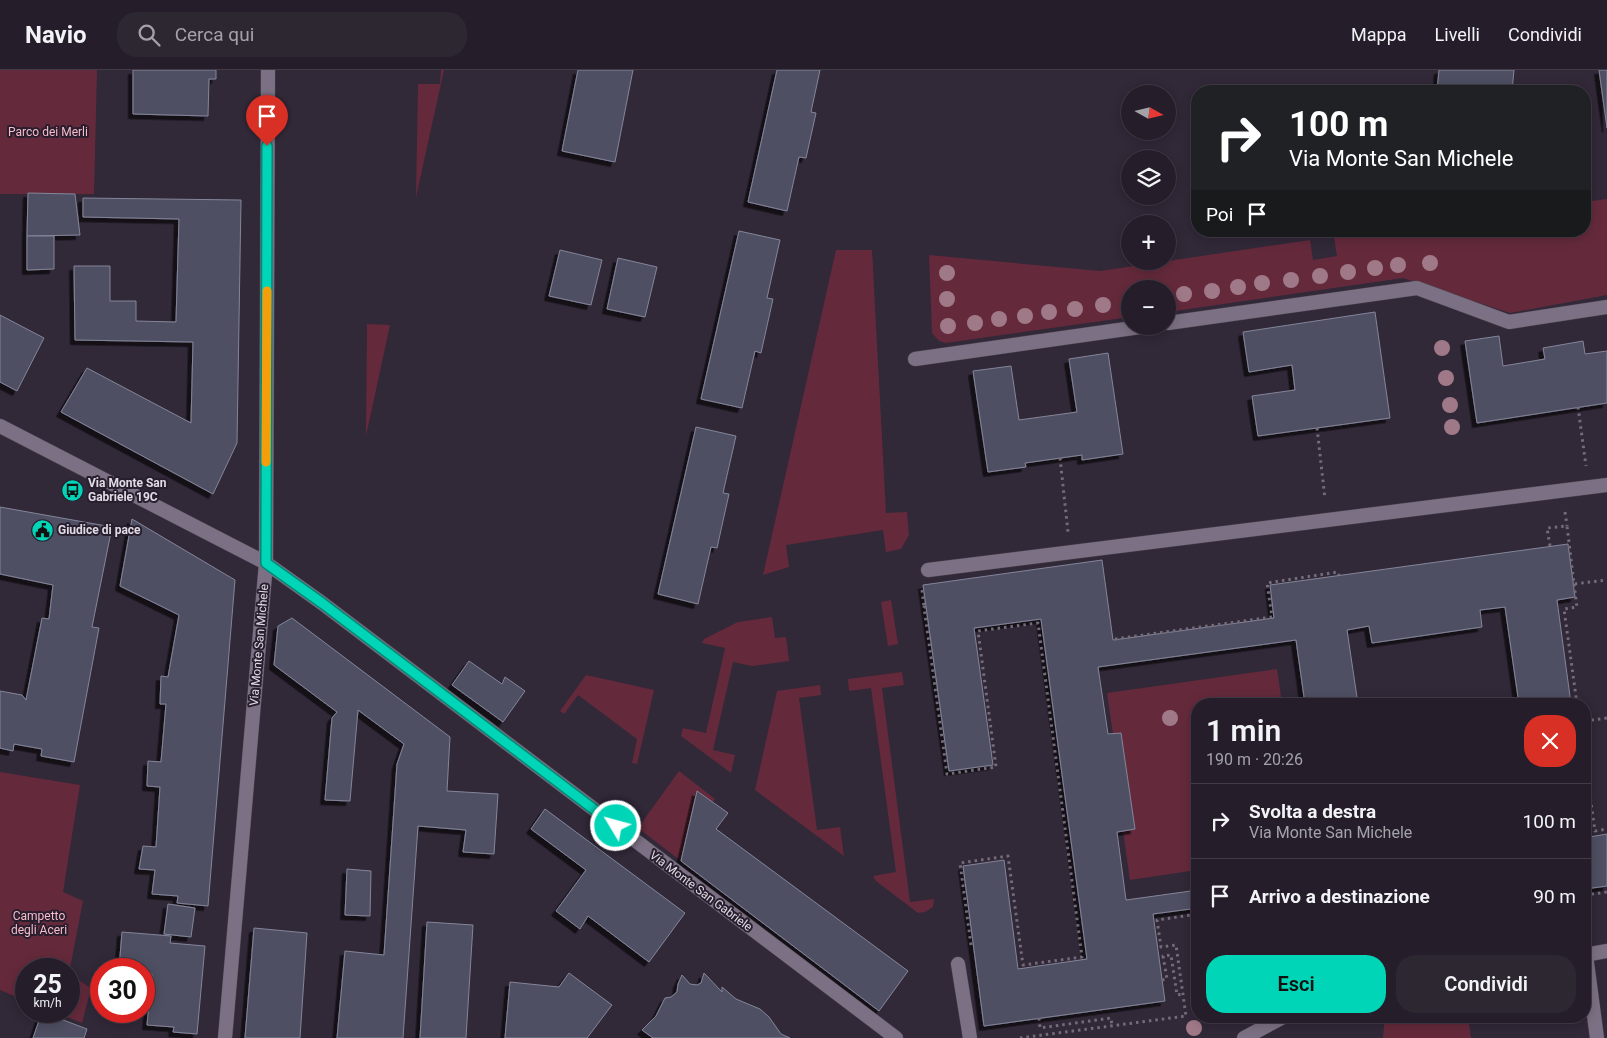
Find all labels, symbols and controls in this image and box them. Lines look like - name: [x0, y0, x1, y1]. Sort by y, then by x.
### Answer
- search box: [117, 12, 467, 57]
- text: Navio: [25, 21, 87, 49]
- icon: search: [135, 21, 163, 49]
- text: Cerca qui: [175, 23, 254, 46]
- text: Mappa: [1351, 24, 1407, 45]
- text: Livelli: [1435, 24, 1480, 45]
- text: Condividi: [1508, 24, 1582, 45]
- north arrow: [1121, 85, 1176, 140]
- map controls: [1121, 85, 1176, 335]
- pin: [246, 95, 288, 146]
- icon: arrive: [253, 102, 281, 130]
- text: 100 m: [1289, 104, 1388, 145]
- icon: right: [1206, 105, 1271, 170]
- park label: Parco dei Merli: [8, 125, 88, 139]
- text: Via Monte San Michele: [1289, 146, 1514, 171]
- button: layers: [1121, 150, 1176, 205]
- icon: arrive: [1243, 200, 1271, 228]
- text: Poi: [1206, 203, 1233, 226]
- button: +: [1121, 215, 1176, 270]
- button: −: [1121, 280, 1176, 335]
- place label: Via Monte San Gabriele 19C: [88, 476, 167, 504]
- bus stop icon: Via Monte San Gabriele 19C: [60, 478, 84, 502]
- public building icon: Giudice di pace: [30, 518, 54, 542]
- place label: Giudice di pace: [58, 523, 141, 537]
- street label: Via Monte San Michele: [247, 583, 271, 707]
- text: 1 min: [1206, 713, 1281, 748]
- button: close: [1524, 715, 1576, 767]
- text: 190 m · 20:26: [1206, 750, 1303, 769]
- position arrow: [589, 799, 641, 851]
- text: Svolta a destra: [1249, 800, 1376, 823]
- icon: right: [1206, 807, 1234, 835]
- text: 100 m: [1523, 810, 1576, 833]
- text: Via Monte San Michele: [1249, 823, 1412, 842]
- street label: Via Monte San Gabriele: [647, 848, 755, 934]
- icon: arrive: [1206, 882, 1234, 910]
- text: Arrivo a destinazione: [1249, 885, 1430, 908]
- text: 90 m: [1533, 885, 1576, 908]
- park label: Campetto degli Aceri: [11, 909, 67, 937]
- button: Esci: [1206, 955, 1386, 1013]
- button: Condividi: [1396, 955, 1576, 1013]
- speed limit sign: 30: [90, 958, 155, 1023]
- text: 25: [33, 970, 62, 999]
- text: km/h: [33, 996, 62, 1010]

